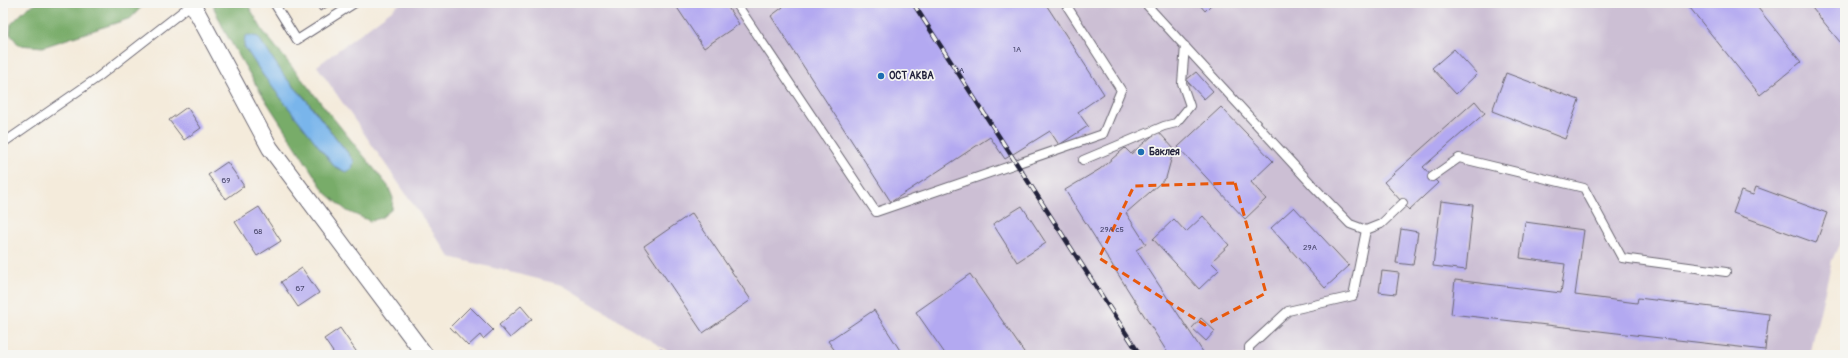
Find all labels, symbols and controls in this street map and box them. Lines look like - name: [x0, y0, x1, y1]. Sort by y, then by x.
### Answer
- house number: 1А: [1013, 45, 1021, 54]
- house number: 1А: [956, 66, 964, 75]
- place label: ОСТ АКВА: [889, 70, 934, 82]
- marker: ОСТ АКВА: [876, 71, 886, 81]
- place label: Баклея: [1149, 146, 1180, 158]
- marker: Баклея: [1136, 147, 1146, 157]
- house number: 69: [222, 176, 230, 185]
- house number: 29А с5: [1100, 225, 1124, 234]
- house number: 68: [254, 227, 262, 236]
- house number: 29А: [1303, 243, 1317, 252]
- house number: 67: [296, 284, 305, 293]

